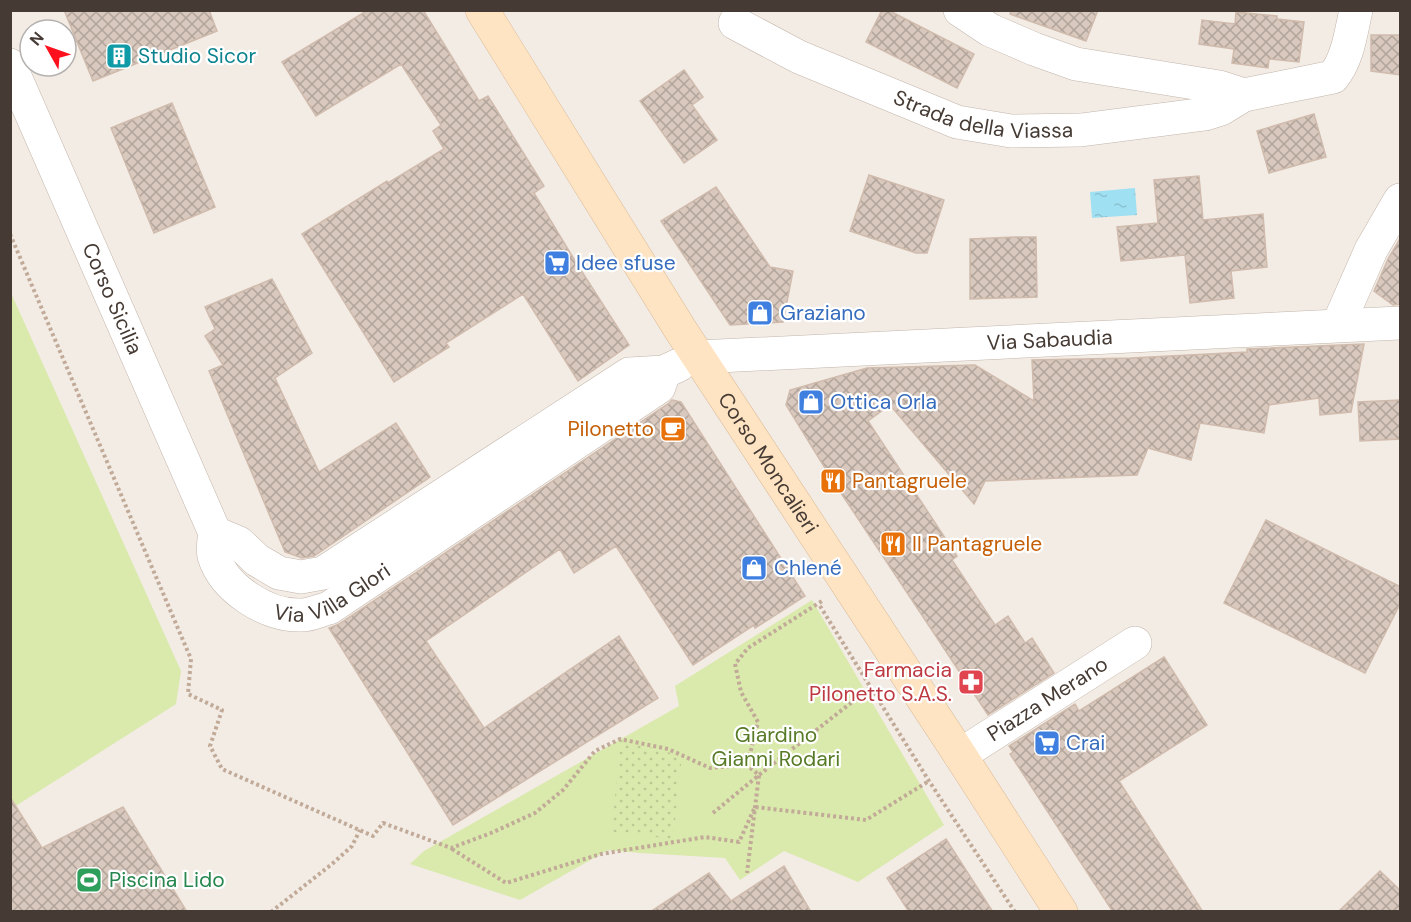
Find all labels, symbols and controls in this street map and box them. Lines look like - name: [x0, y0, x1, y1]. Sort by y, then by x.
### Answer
- north arrow: [18, 18, 78, 78]
- text: N: [25, 27, 49, 50]
- building icon: Studio Sicor: [104, 41, 134, 71]
- place label: Studio Sicor: [138, 42, 256, 70]
- street label: Strada della Viassa: [889, 83, 1073, 145]
- street label: Corso Sicilia: [76, 238, 149, 359]
- supermarket icon: Idee sfuse: [542, 248, 572, 278]
- place label: Idee sfuse: [576, 249, 676, 277]
- shop icon: Graziano: [745, 298, 775, 328]
- place label: Graziano: [780, 299, 866, 327]
- street label: Via Sabaudia: [986, 323, 1113, 357]
- street label: Corso Moncalieri: [711, 387, 825, 539]
- shop icon: Ottica Orla: [796, 387, 826, 417]
- place label: Ottica Orla: [830, 388, 937, 416]
- cafe icon: Pilonetto: [658, 414, 688, 444]
- place label: Pilonetto: [567, 415, 654, 443]
- restaurant icon: Pantagruele: [818, 466, 848, 496]
- place label: Pantagruele: [852, 467, 967, 495]
- restaurant icon: Il Pantagruele: [878, 529, 908, 559]
- place label: Il Pantagruele: [912, 530, 1042, 558]
- shop icon: Chlené: [739, 553, 769, 583]
- place label: Chlené: [774, 554, 842, 582]
- street label: Via Villa Glori: [271, 557, 396, 629]
- street label: Piazza Merano: [982, 650, 1113, 748]
- place label: Farmacia Pilonetto S.A.S.: [809, 656, 952, 708]
- pharmacy icon: Farmacia Pilonetto S.A.S.: [956, 667, 986, 697]
- park label: Giardino Gianni Rodari: [712, 721, 840, 773]
- supermarket icon: Crai: [1032, 728, 1062, 758]
- place label: Crai: [1066, 729, 1105, 757]
- sports icon: Piscina Lido: [74, 865, 104, 895]
- place label: Piscina Lido: [109, 866, 225, 894]

